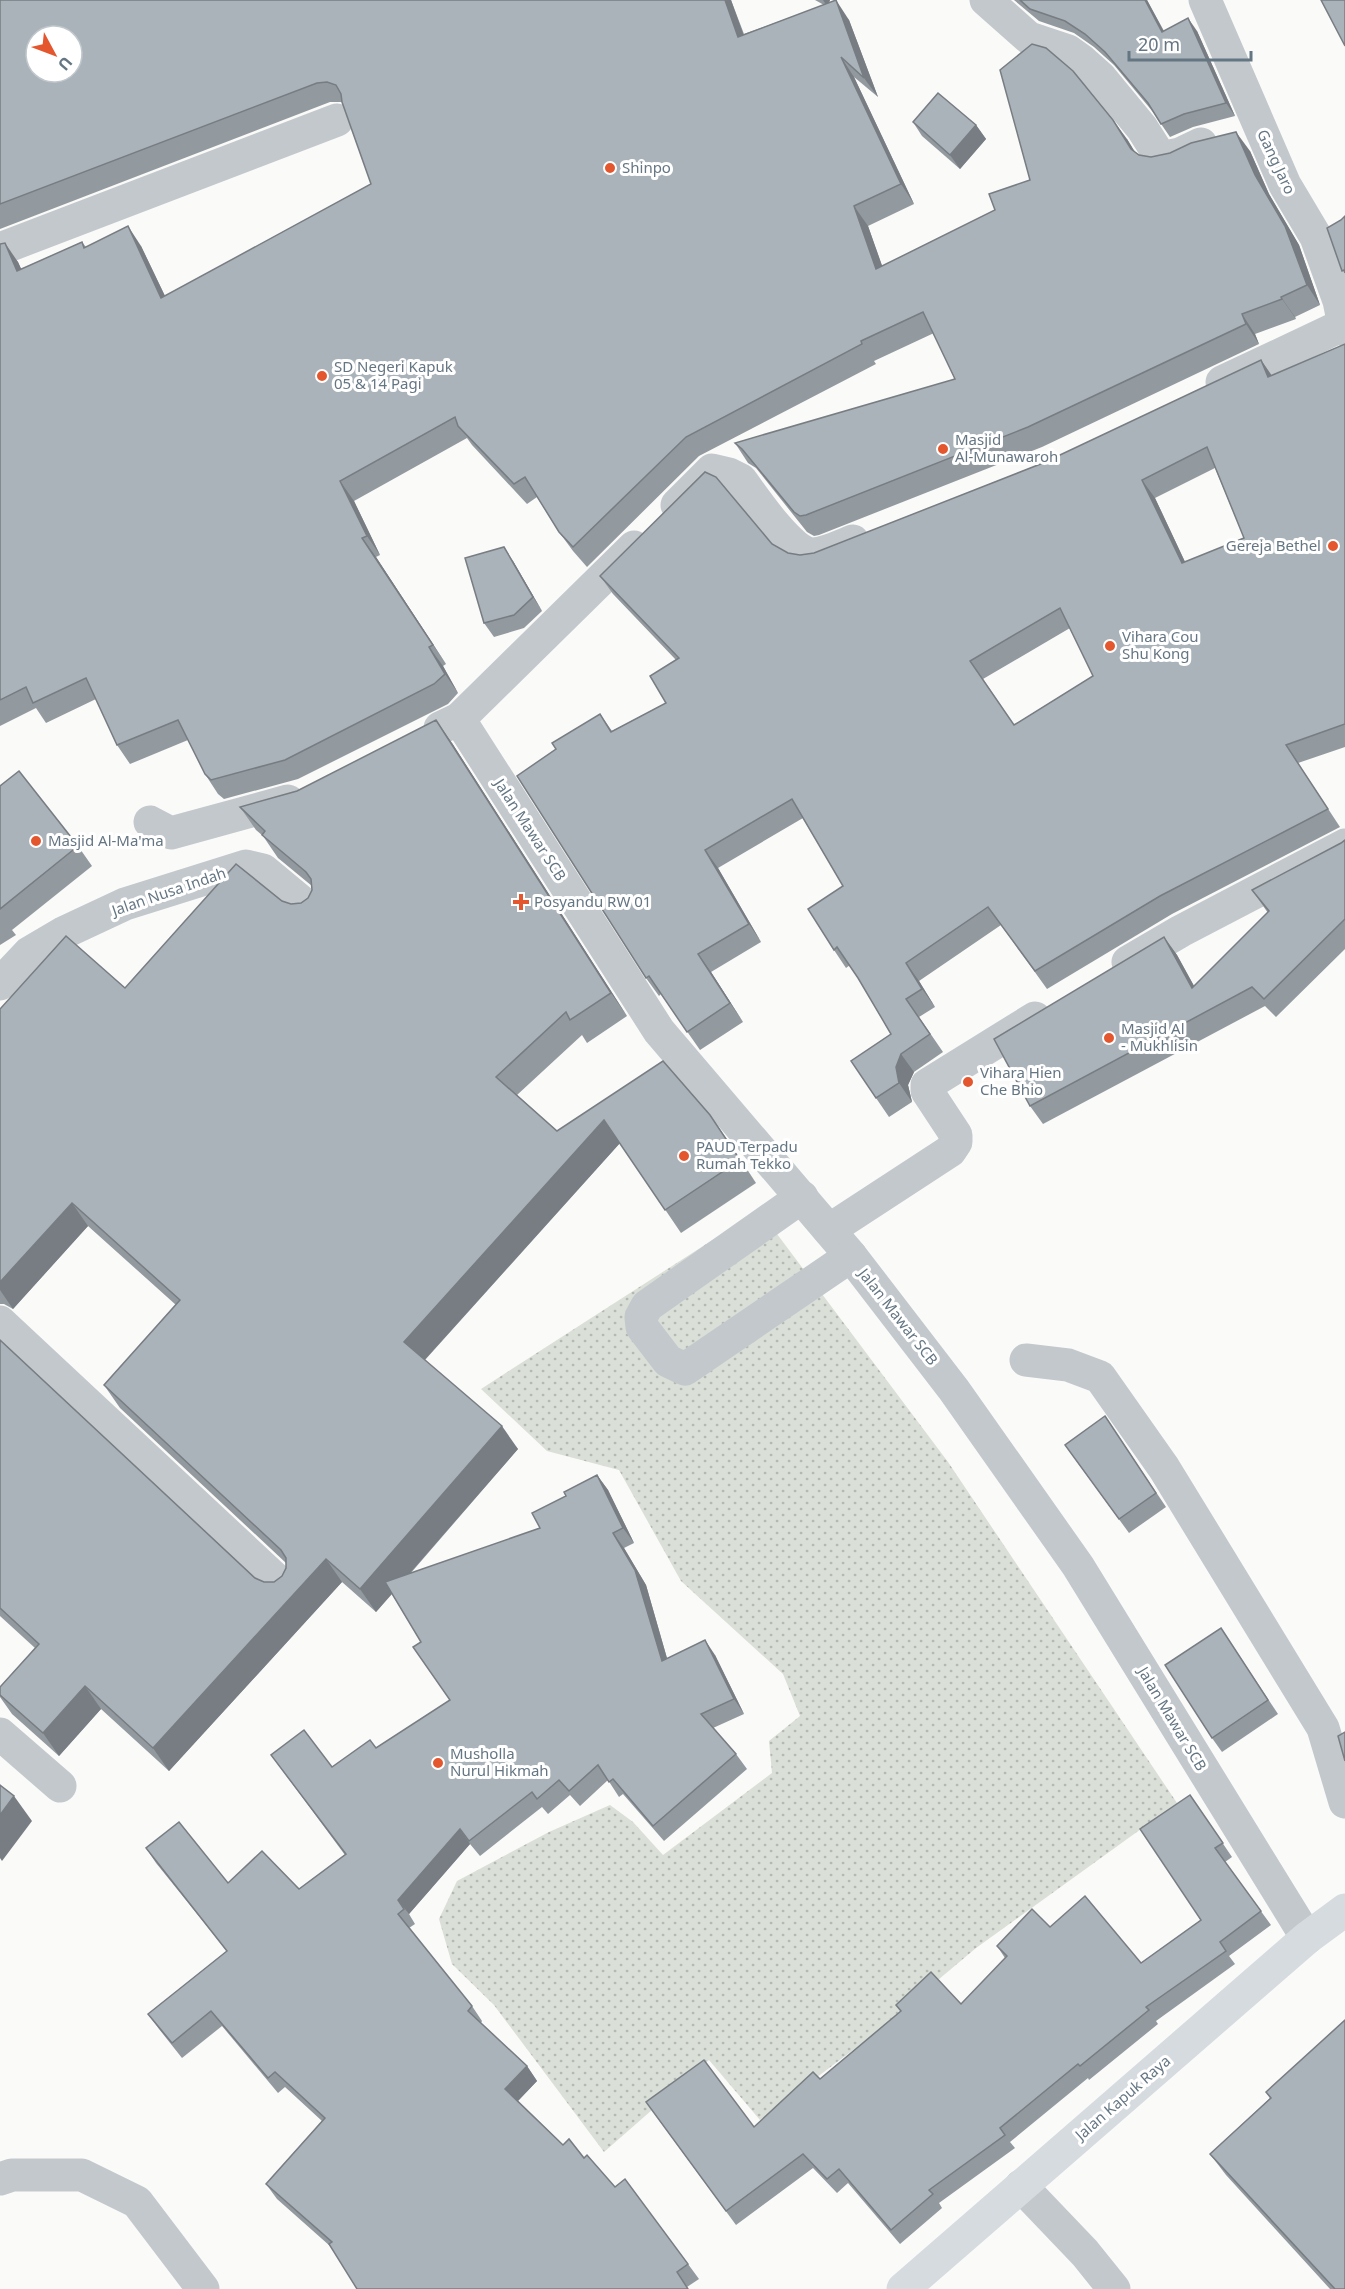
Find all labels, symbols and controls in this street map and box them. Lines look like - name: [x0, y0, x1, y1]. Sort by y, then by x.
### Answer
- north arrow: [24, 24, 84, 84]
- scale bar: [1129, 24, 1250, 62]
- text: 20 m: [1138, 32, 1180, 56]
- text: U: [53, 52, 78, 76]
- street label: Gang Jaro: [1253, 126, 1301, 197]
- place label: Shinpo: [622, 157, 671, 177]
- marker: Shinpo: [603, 161, 617, 175]
- place label: SD Negeri Kapuk 05 & 14 Pagi: [334, 356, 453, 393]
- marker: SD Negeri Kapuk 05 & 14 Pagi: [315, 369, 329, 383]
- place label: Masjid Al-Munawaroh: [955, 429, 1058, 466]
- marker: Masjid Al-Munawaroh: [936, 442, 950, 456]
- place label: Gereja Bethel: [1226, 535, 1321, 555]
- marker: Gereja Bethel: [1326, 539, 1340, 553]
- place label: Vihara Cou Shu Kong: [1122, 626, 1199, 663]
- marker: Vihara Cou Shu Kong: [1103, 639, 1117, 653]
- street label: Jalan Mawar SCB: [489, 773, 571, 884]
- place label: Masjid Al-Ma'ma: [48, 830, 164, 850]
- marker: Masjid Al-Ma'ma: [29, 834, 43, 848]
- street label: Jalan Nusa Indah: [107, 862, 228, 921]
- place label: Posyandu RW 01: [534, 891, 651, 911]
- marker: Posyandu RW 01: [512, 893, 530, 911]
- place label: Masjid Al - Mukhlisin: [1121, 1018, 1198, 1055]
- marker: Masjid Al - Mukhlisin: [1102, 1031, 1116, 1045]
- place label: Vihara Hien Che Bhio: [980, 1062, 1061, 1099]
- marker: Vihara Hien Che Bhio: [961, 1075, 975, 1089]
- place label: PAUD Terpadu Rumah Tekko: [696, 1136, 798, 1173]
- marker: PAUD Terpadu Rumah Tekko: [677, 1149, 691, 1163]
- street label: Jalan Mawar SCB: [853, 1262, 943, 1369]
- street label: Jalan Mawar SCB: [1133, 1661, 1212, 1774]
- place label: Musholla Nurul Hikmah: [450, 1743, 549, 1780]
- marker: Musholla Nurul Hikmah: [431, 1756, 445, 1770]
- street label: Jalan Kapuk Raya: [1069, 2050, 1174, 2145]

